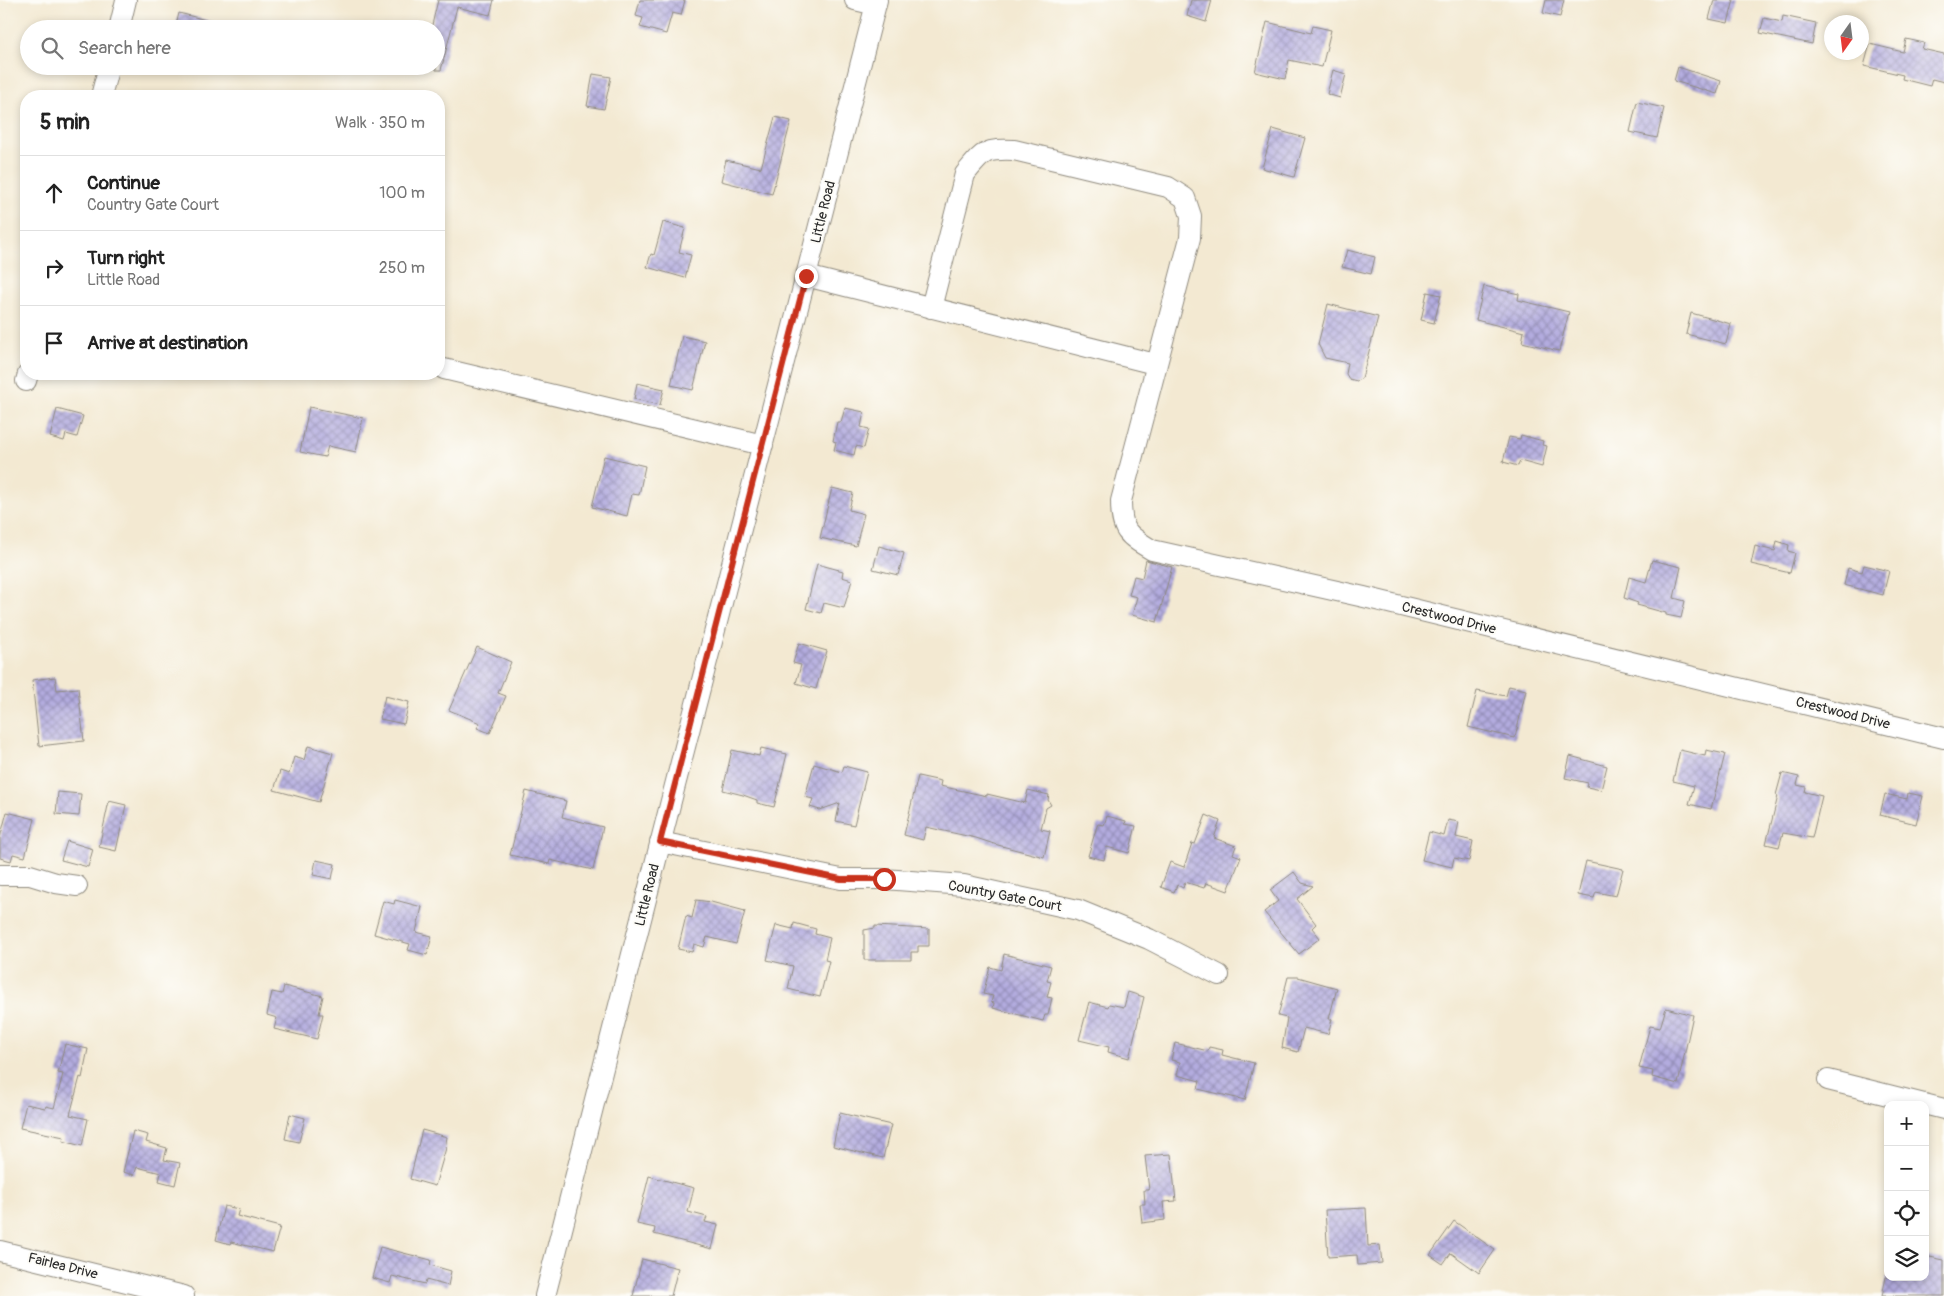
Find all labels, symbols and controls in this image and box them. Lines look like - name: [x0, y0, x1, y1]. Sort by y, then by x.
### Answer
- north arrow: [1824, 15, 1869, 60]
- search box: [20, 20, 445, 75]
- icon: search: [38, 34, 66, 62]
- text: Search here: [78, 36, 171, 60]
- text: 5 min: [40, 109, 90, 136]
- text: Walk · 350 m: [335, 113, 425, 133]
- text: Continue: [87, 171, 160, 195]
- icon: ahead: [40, 179, 68, 207]
- street label: Little Road: [807, 179, 839, 245]
- text: 100 m: [379, 183, 425, 203]
- text: Country Gate Court: [87, 195, 219, 215]
- text: Turn right: [87, 246, 165, 270]
- icon: right: [40, 254, 68, 282]
- text: 250 m: [379, 258, 425, 278]
- route end: [795, 265, 818, 288]
- text: Little Road: [87, 270, 160, 290]
- icon: arrive: [40, 329, 68, 357]
- text: Arrive at destination: [87, 331, 248, 355]
- street label: Crestwood Drive: [1400, 598, 1498, 638]
- street label: Crestwood Drive: [1794, 693, 1892, 733]
- street label: Little Road: [631, 862, 663, 928]
- route start: [873, 868, 896, 891]
- street label: Country Gate Court: [947, 877, 1064, 915]
- map controls: [1884, 1101, 1929, 1281]
- button: +: [1884, 1101, 1929, 1146]
- button: −: [1884, 1146, 1929, 1191]
- button: locate: [1884, 1191, 1929, 1236]
- button: layers: [1884, 1236, 1929, 1281]
- street label: Fairlea Drive: [26, 1249, 100, 1283]

